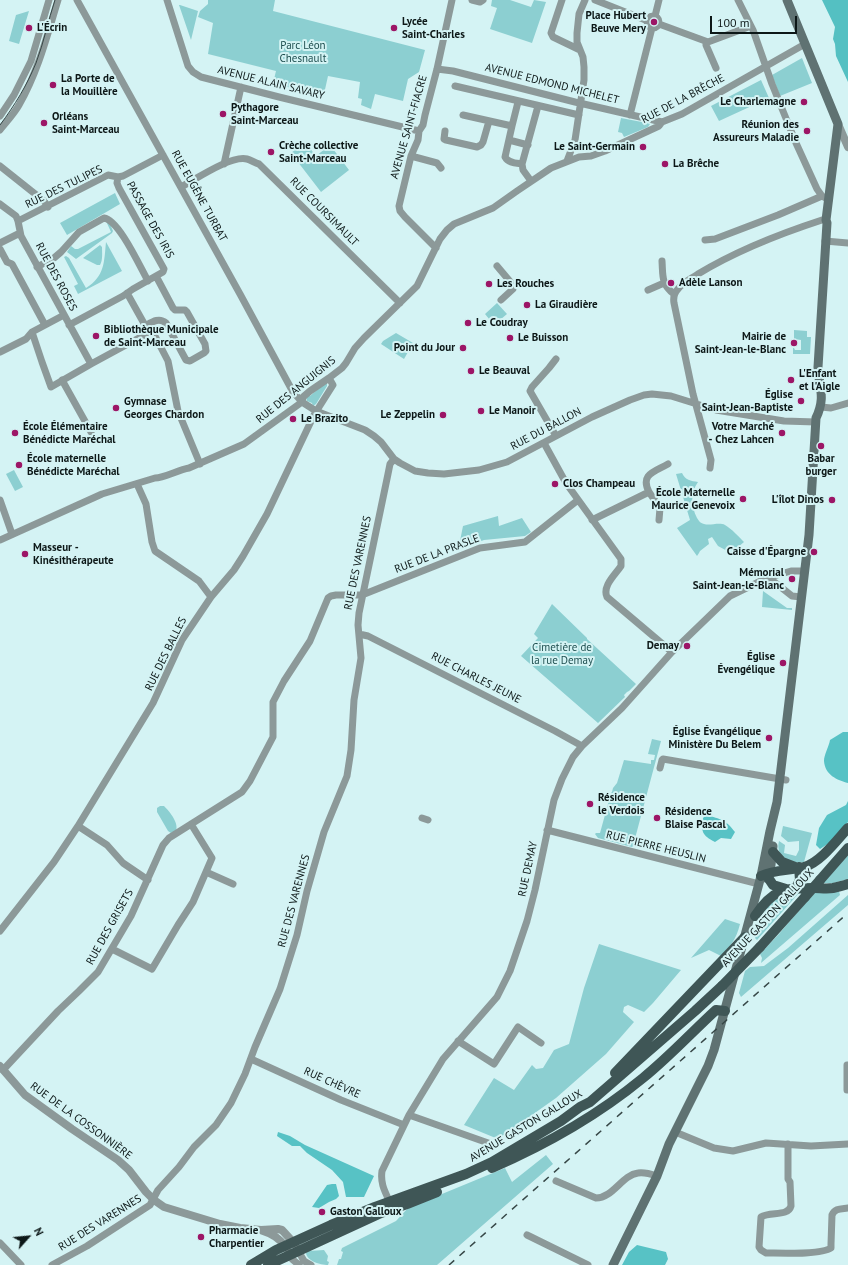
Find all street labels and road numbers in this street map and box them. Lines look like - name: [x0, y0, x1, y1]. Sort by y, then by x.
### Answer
- street label: AVENUE EDMOND MICHELET: [484, 61, 620, 107]
- street label: AVENUE ALAIN SAVARY: [216, 63, 326, 103]
- street label: RUE DE LA BRÈCHE: [639, 72, 727, 126]
- street label: AVENUE SAINT-FIACRE: [388, 74, 430, 180]
- street label: RUE EUGÈNE TURBAT: [168, 148, 230, 244]
- street label: RUE DES TULIPES: [23, 163, 105, 211]
- street label: RUE COURSIMAULT: [287, 175, 361, 249]
- street label: PASSAGE DES IRIS: [123, 179, 177, 261]
- street label: RUE DES ROSES: [32, 241, 80, 313]
- street label: RUE DES ANGUIGNIS: [254, 354, 338, 426]
- street label: RUE DU BALLON: [508, 405, 584, 453]
- street label: RUE DES VARENNES: [342, 515, 374, 611]
- street label: RUE DE LA PRASLE: [393, 532, 481, 576]
- street label: RUE DES BALLES: [142, 615, 190, 693]
- street label: RUE CHARLES JEUNE: [429, 650, 523, 706]
- street label: RUE PIERRE HEUSLIN: [605, 828, 707, 866]
- street label: RUE DEMAY: [516, 840, 540, 898]
- street label: RUE DES VARENNES: [275, 853, 313, 949]
- street label: AVENUE GASTON GALLOUX: [719, 866, 817, 970]
- street label: RUE DES GRISETS: [84, 887, 136, 967]
- street label: RUE CHÈVRE: [302, 1065, 362, 1101]
- street label: RUE DE LA COSSONNIÈRE: [27, 1080, 135, 1162]
- street label: AVENUE GASTON GALLOUX: [467, 1087, 585, 1165]
- street label: RUE DES VARENNES: [56, 1192, 144, 1254]

